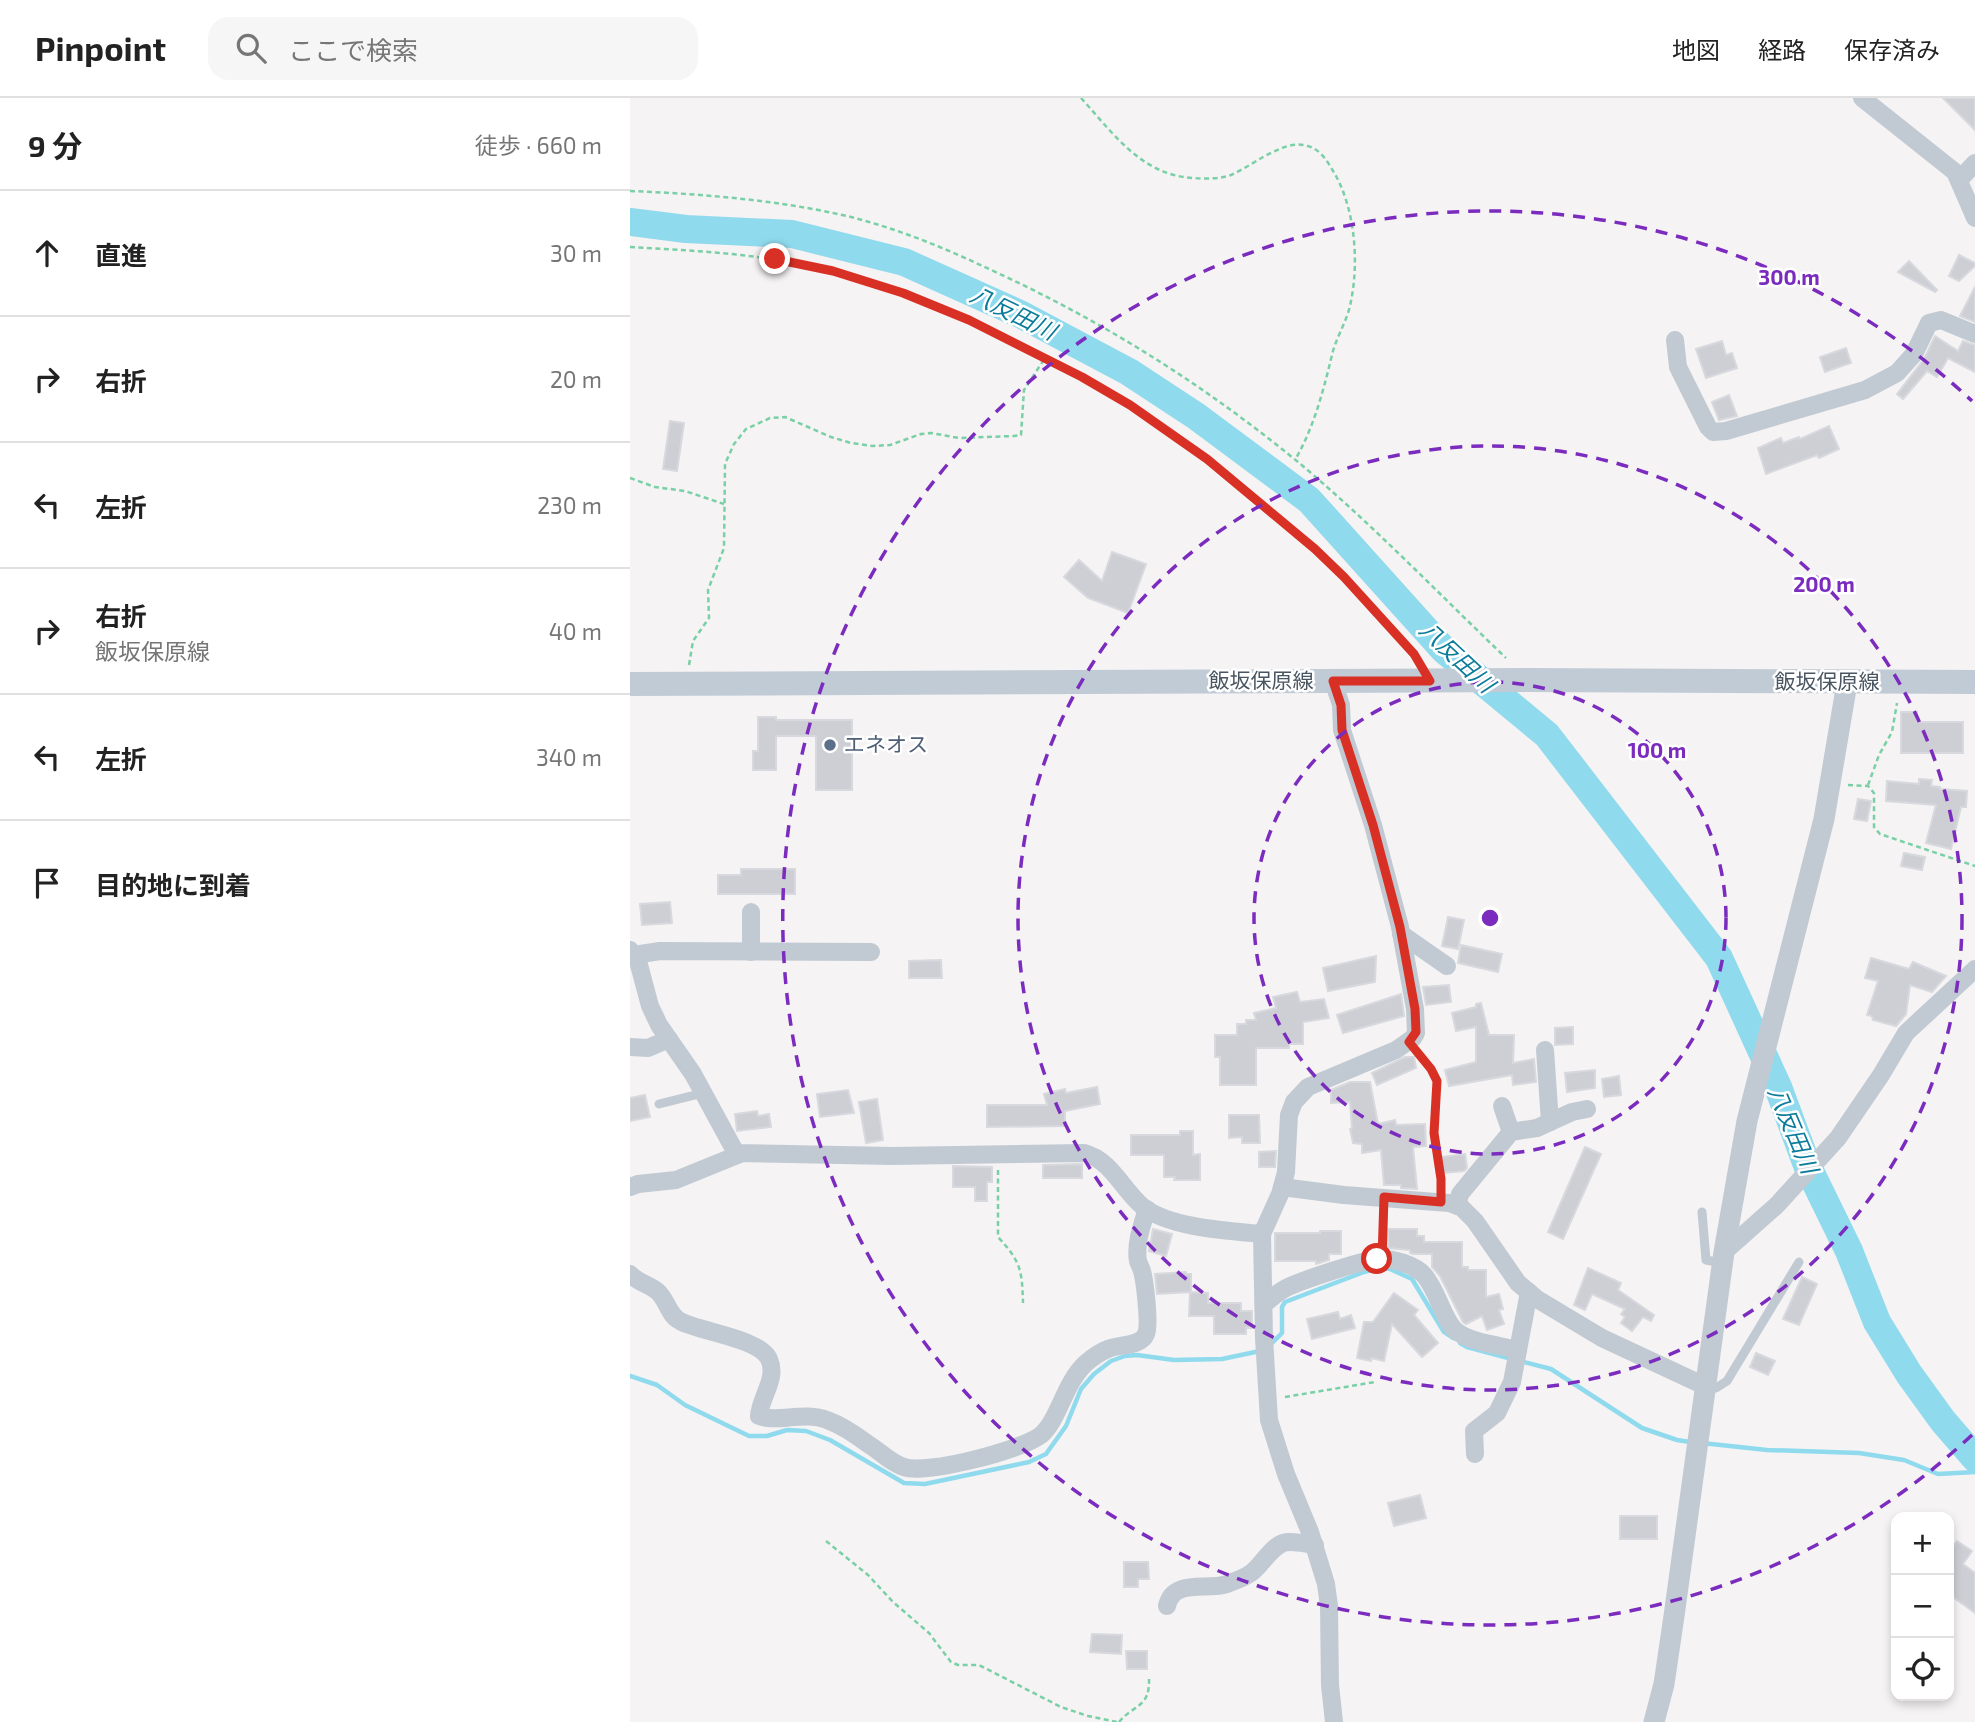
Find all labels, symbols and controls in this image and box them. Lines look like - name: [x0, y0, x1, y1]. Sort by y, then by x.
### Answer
- search box: [208, 17, 698, 80]
- text: Pinpoint: [35, 28, 166, 68]
- icon: search: [232, 29, 270, 67]
- text: ここで検索: [288, 34, 418, 65]
- text: 地図: [1672, 35, 1720, 64]
- text: 経路: [1758, 35, 1806, 64]
- text: 保存済み: [1844, 35, 1940, 64]
- text: 9 分: [28, 127, 82, 163]
- text: 徒歩 · 660 m: [475, 131, 602, 159]
- icon: ahead: [28, 234, 66, 272]
- text: 直進: [95, 239, 147, 270]
- text: 30 m: [550, 239, 602, 267]
- route end: [759, 243, 790, 274]
- text: 300 m: [1758, 264, 1820, 289]
- water label: 八反田川: [966, 279, 1064, 346]
- icon: right: [28, 360, 66, 398]
- text: 右折: [95, 365, 147, 396]
- text: 20 m: [550, 365, 602, 393]
- icon: left: [28, 486, 66, 524]
- text: 左折: [95, 491, 147, 522]
- text: 230 m: [537, 491, 602, 519]
- text: 200 m: [1793, 571, 1855, 596]
- text: 右折: [95, 600, 147, 631]
- icon: right: [28, 612, 66, 650]
- water label: 八反田川: [1414, 615, 1503, 700]
- text: 40 m: [549, 617, 602, 645]
- text: 飯坂保原線: [95, 637, 210, 665]
- street label: 飯坂保原線: [1209, 667, 1314, 692]
- street label: 飯坂保原線: [1775, 668, 1880, 693]
- place label: エネオス: [844, 731, 928, 756]
- marker: エネオス: [822, 737, 838, 753]
- text: 100 m: [1628, 737, 1686, 762]
- icon: left: [28, 738, 66, 776]
- text: 左折: [95, 743, 147, 774]
- text: 340 m: [536, 743, 602, 771]
- icon: arrive: [28, 864, 66, 902]
- text: 目的地に到着: [95, 869, 251, 900]
- centre of rings: [1478, 906, 1502, 930]
- water label: 八反田川: [1763, 1082, 1826, 1180]
- route start: [1361, 1243, 1392, 1274]
- map controls: [1891, 1512, 1954, 1701]
- button: +: [1891, 1512, 1954, 1575]
- button: −: [1891, 1575, 1954, 1638]
- button: locate: [1891, 1638, 1954, 1701]

